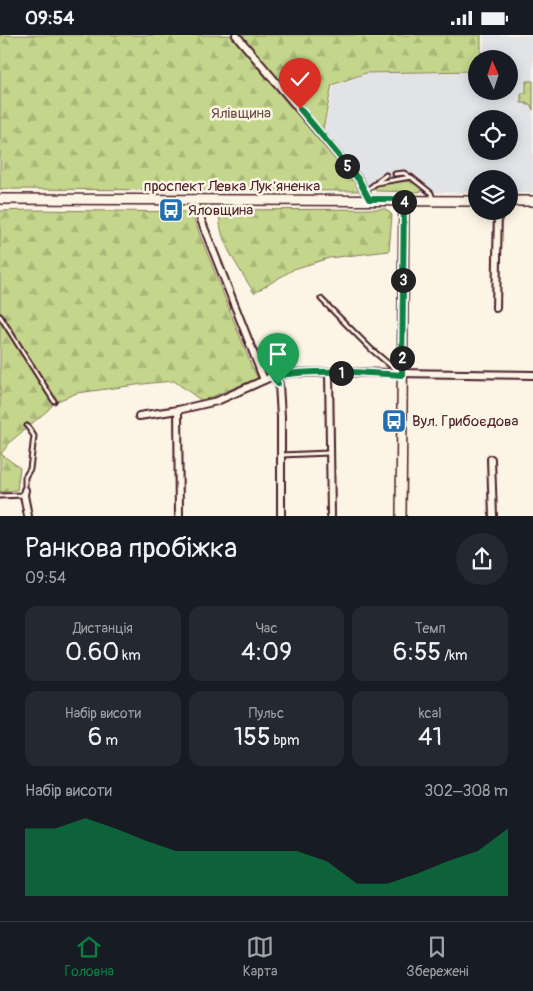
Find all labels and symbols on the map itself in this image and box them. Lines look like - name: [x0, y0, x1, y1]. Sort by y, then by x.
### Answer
- north arrow: [468, 50, 518, 100]
- pin: [279, 58, 321, 109]
- park label: Ялівщина: [211, 104, 271, 123]
- pin: 5: [334, 153, 360, 179]
- street label: проспект Левка Лукʼяненка: [144, 177, 320, 196]
- pin: 4: [392, 189, 416, 215]
- bus stop icon: Яловщина: [158, 197, 184, 223]
- place label: Яловщина: [188, 201, 253, 220]
- pin: 3: [390, 267, 416, 293]
- pin: [257, 333, 299, 384]
- pin: 2: [390, 345, 414, 371]
- pin: 1: [328, 361, 354, 385]
- bus stop icon: Вул. Грибоєдова: [381, 408, 407, 434]
- place label: Вул. Грибоєдова: [412, 412, 518, 431]

